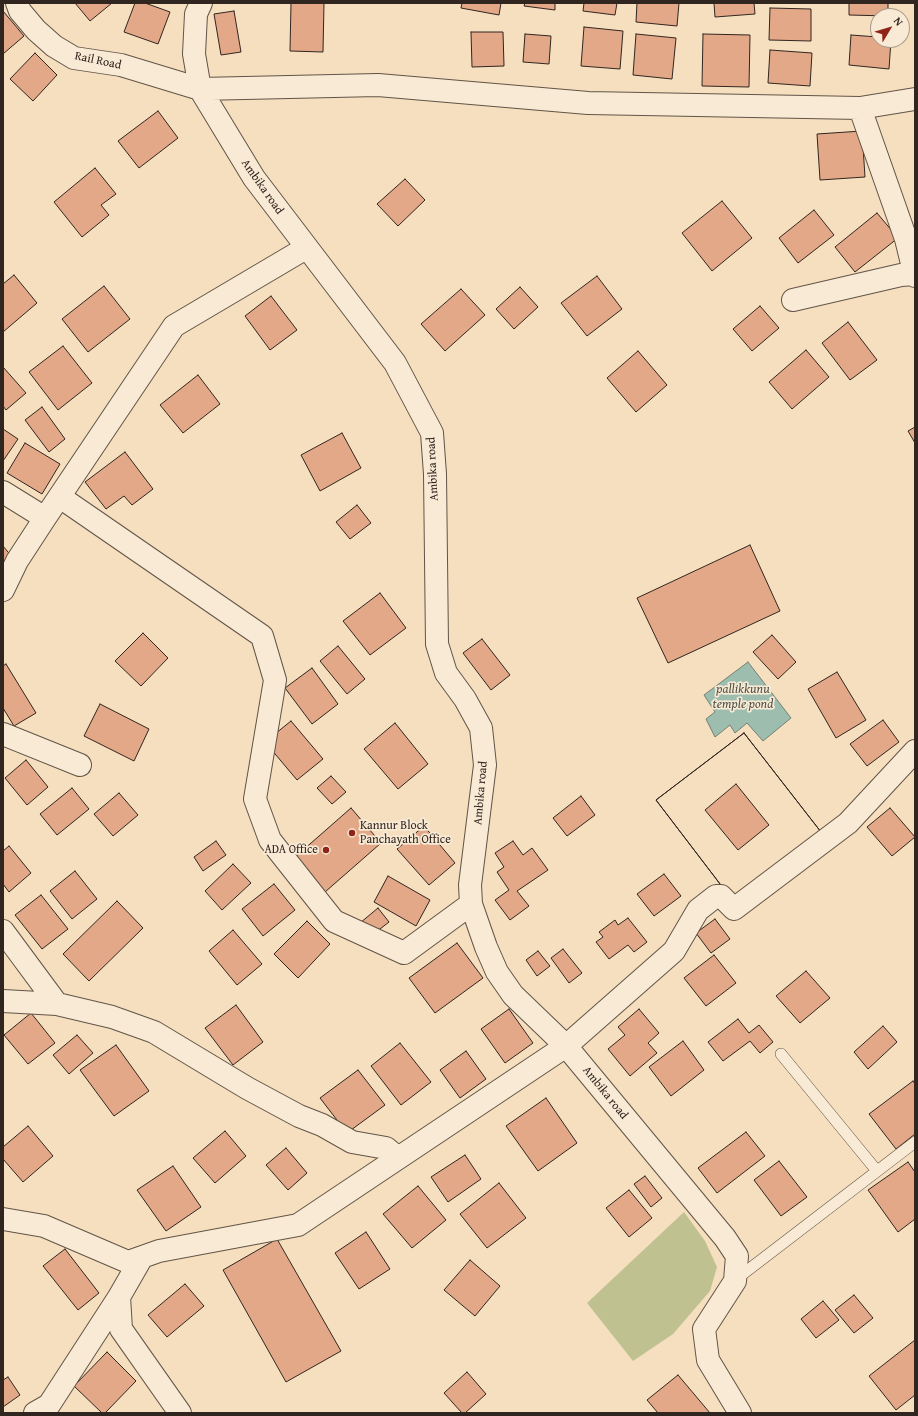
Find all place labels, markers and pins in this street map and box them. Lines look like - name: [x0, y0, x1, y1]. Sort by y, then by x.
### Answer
- place label: Kannur Block Panchayath Office: [360, 819, 451, 847]
- marker: Kannur Block Panchayath Office: [347, 828, 357, 838]
- place label: ADA Office: [265, 843, 318, 857]
- marker: ADA Office: [321, 845, 331, 855]

